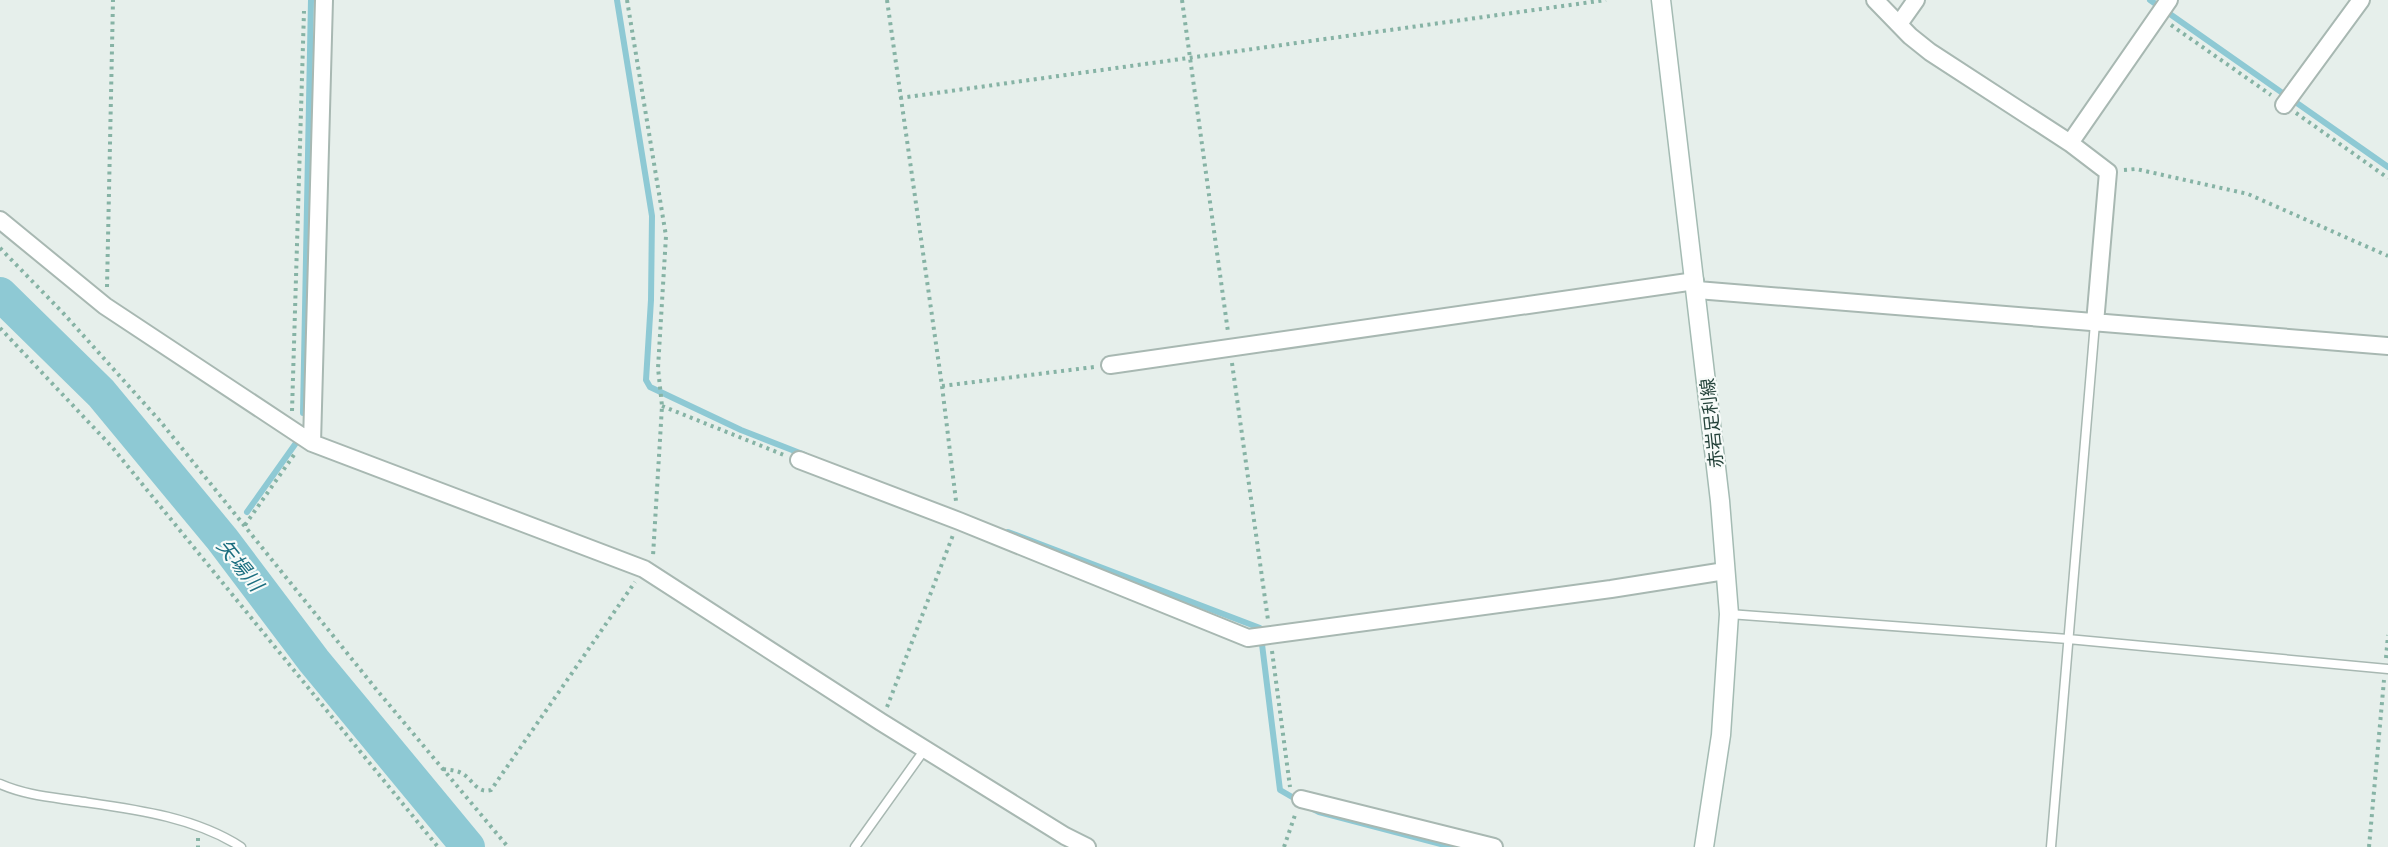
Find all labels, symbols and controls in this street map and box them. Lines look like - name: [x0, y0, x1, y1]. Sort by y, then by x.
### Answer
- street label: 赤岩足利線: [1694, 377, 1728, 469]
- water label: 矢場川: [211, 533, 271, 598]

